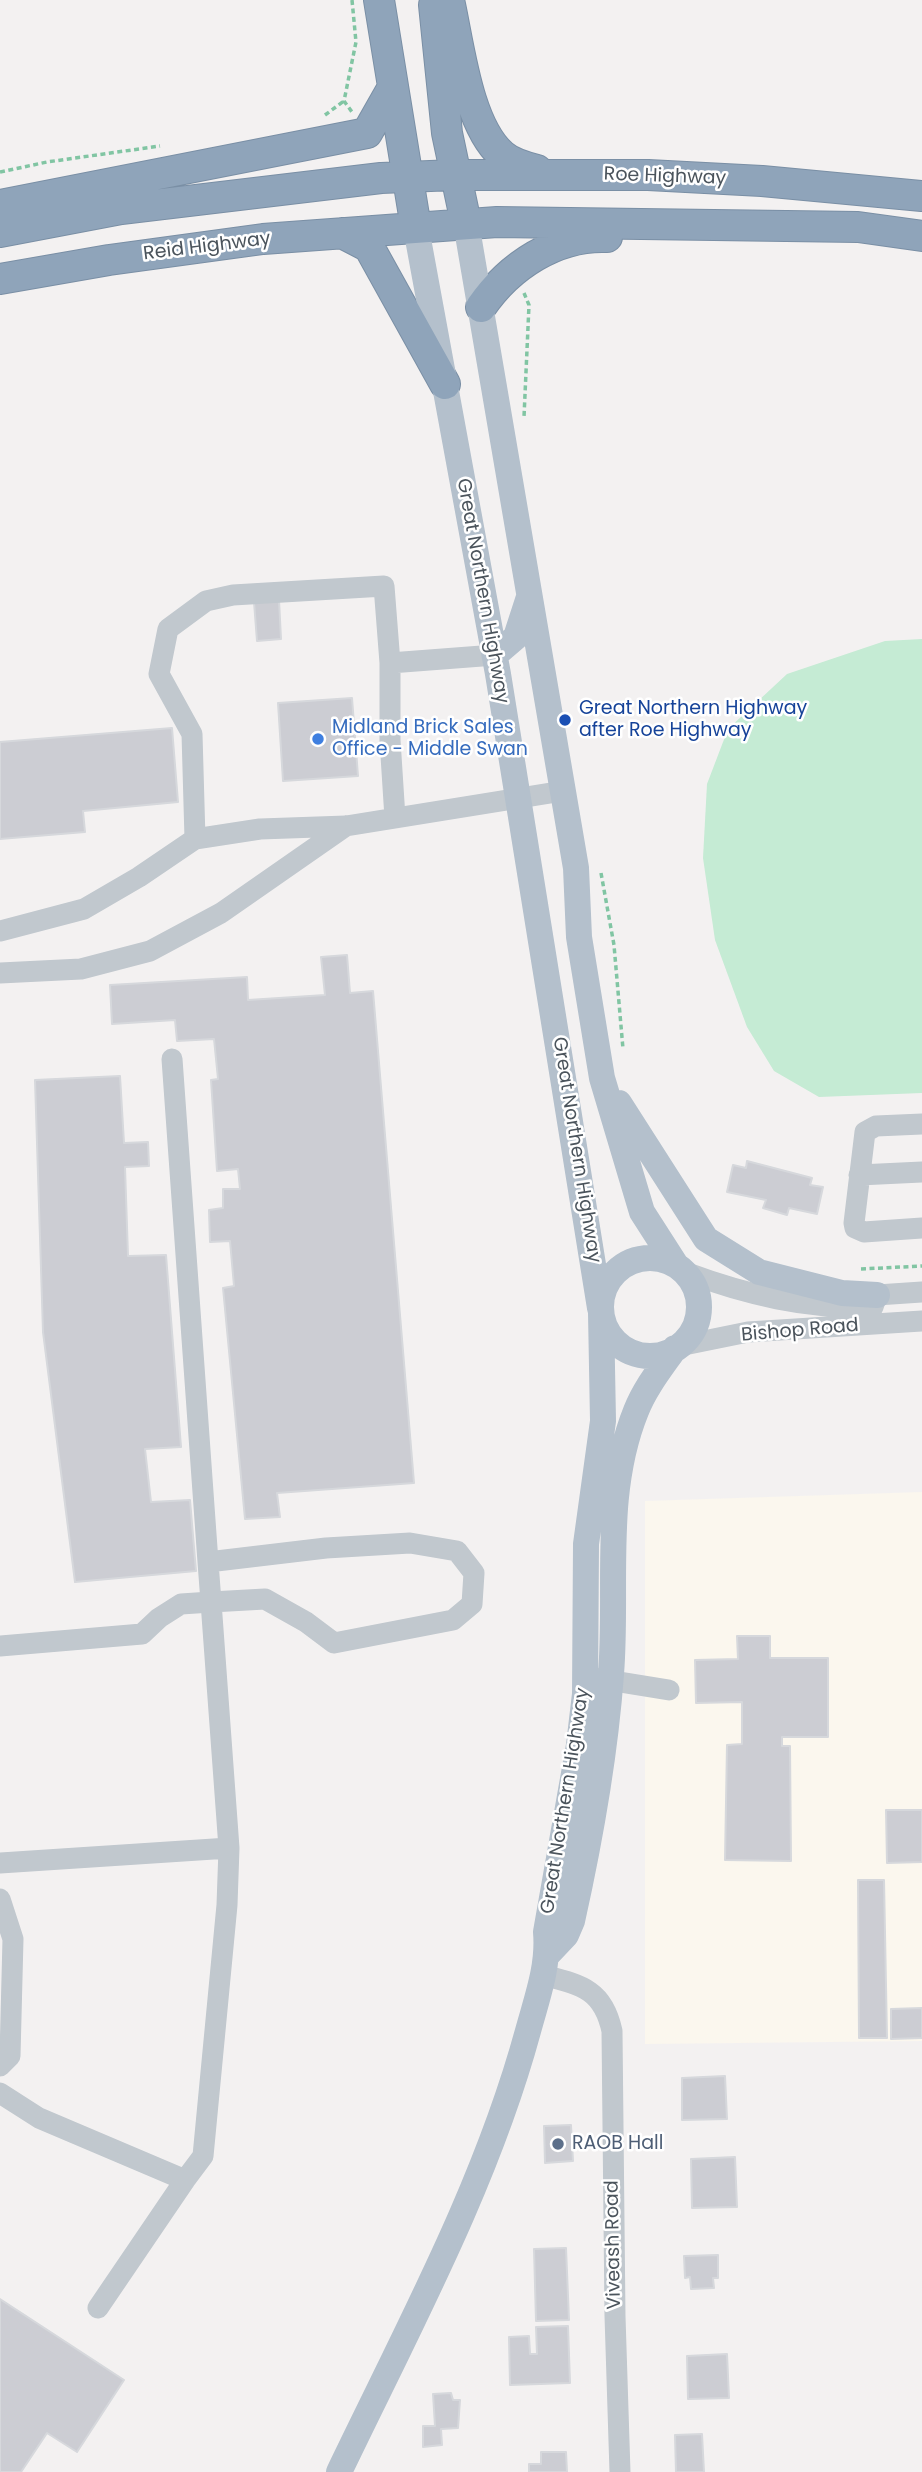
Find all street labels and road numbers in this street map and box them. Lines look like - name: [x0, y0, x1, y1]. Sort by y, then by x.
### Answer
- street label: Roe Highway: [603, 163, 727, 191]
- street label: Reid Highway: [142, 228, 272, 266]
- street label: Great Northern Highway: [451, 477, 513, 705]
- street label: Great Northern Highway: [547, 1036, 605, 1264]
- street label: Bishop Road: [740, 1315, 860, 1347]
- street label: Great Northern Highway: [537, 1687, 595, 1915]
- street label: Viveash Road: [601, 2180, 627, 2310]

